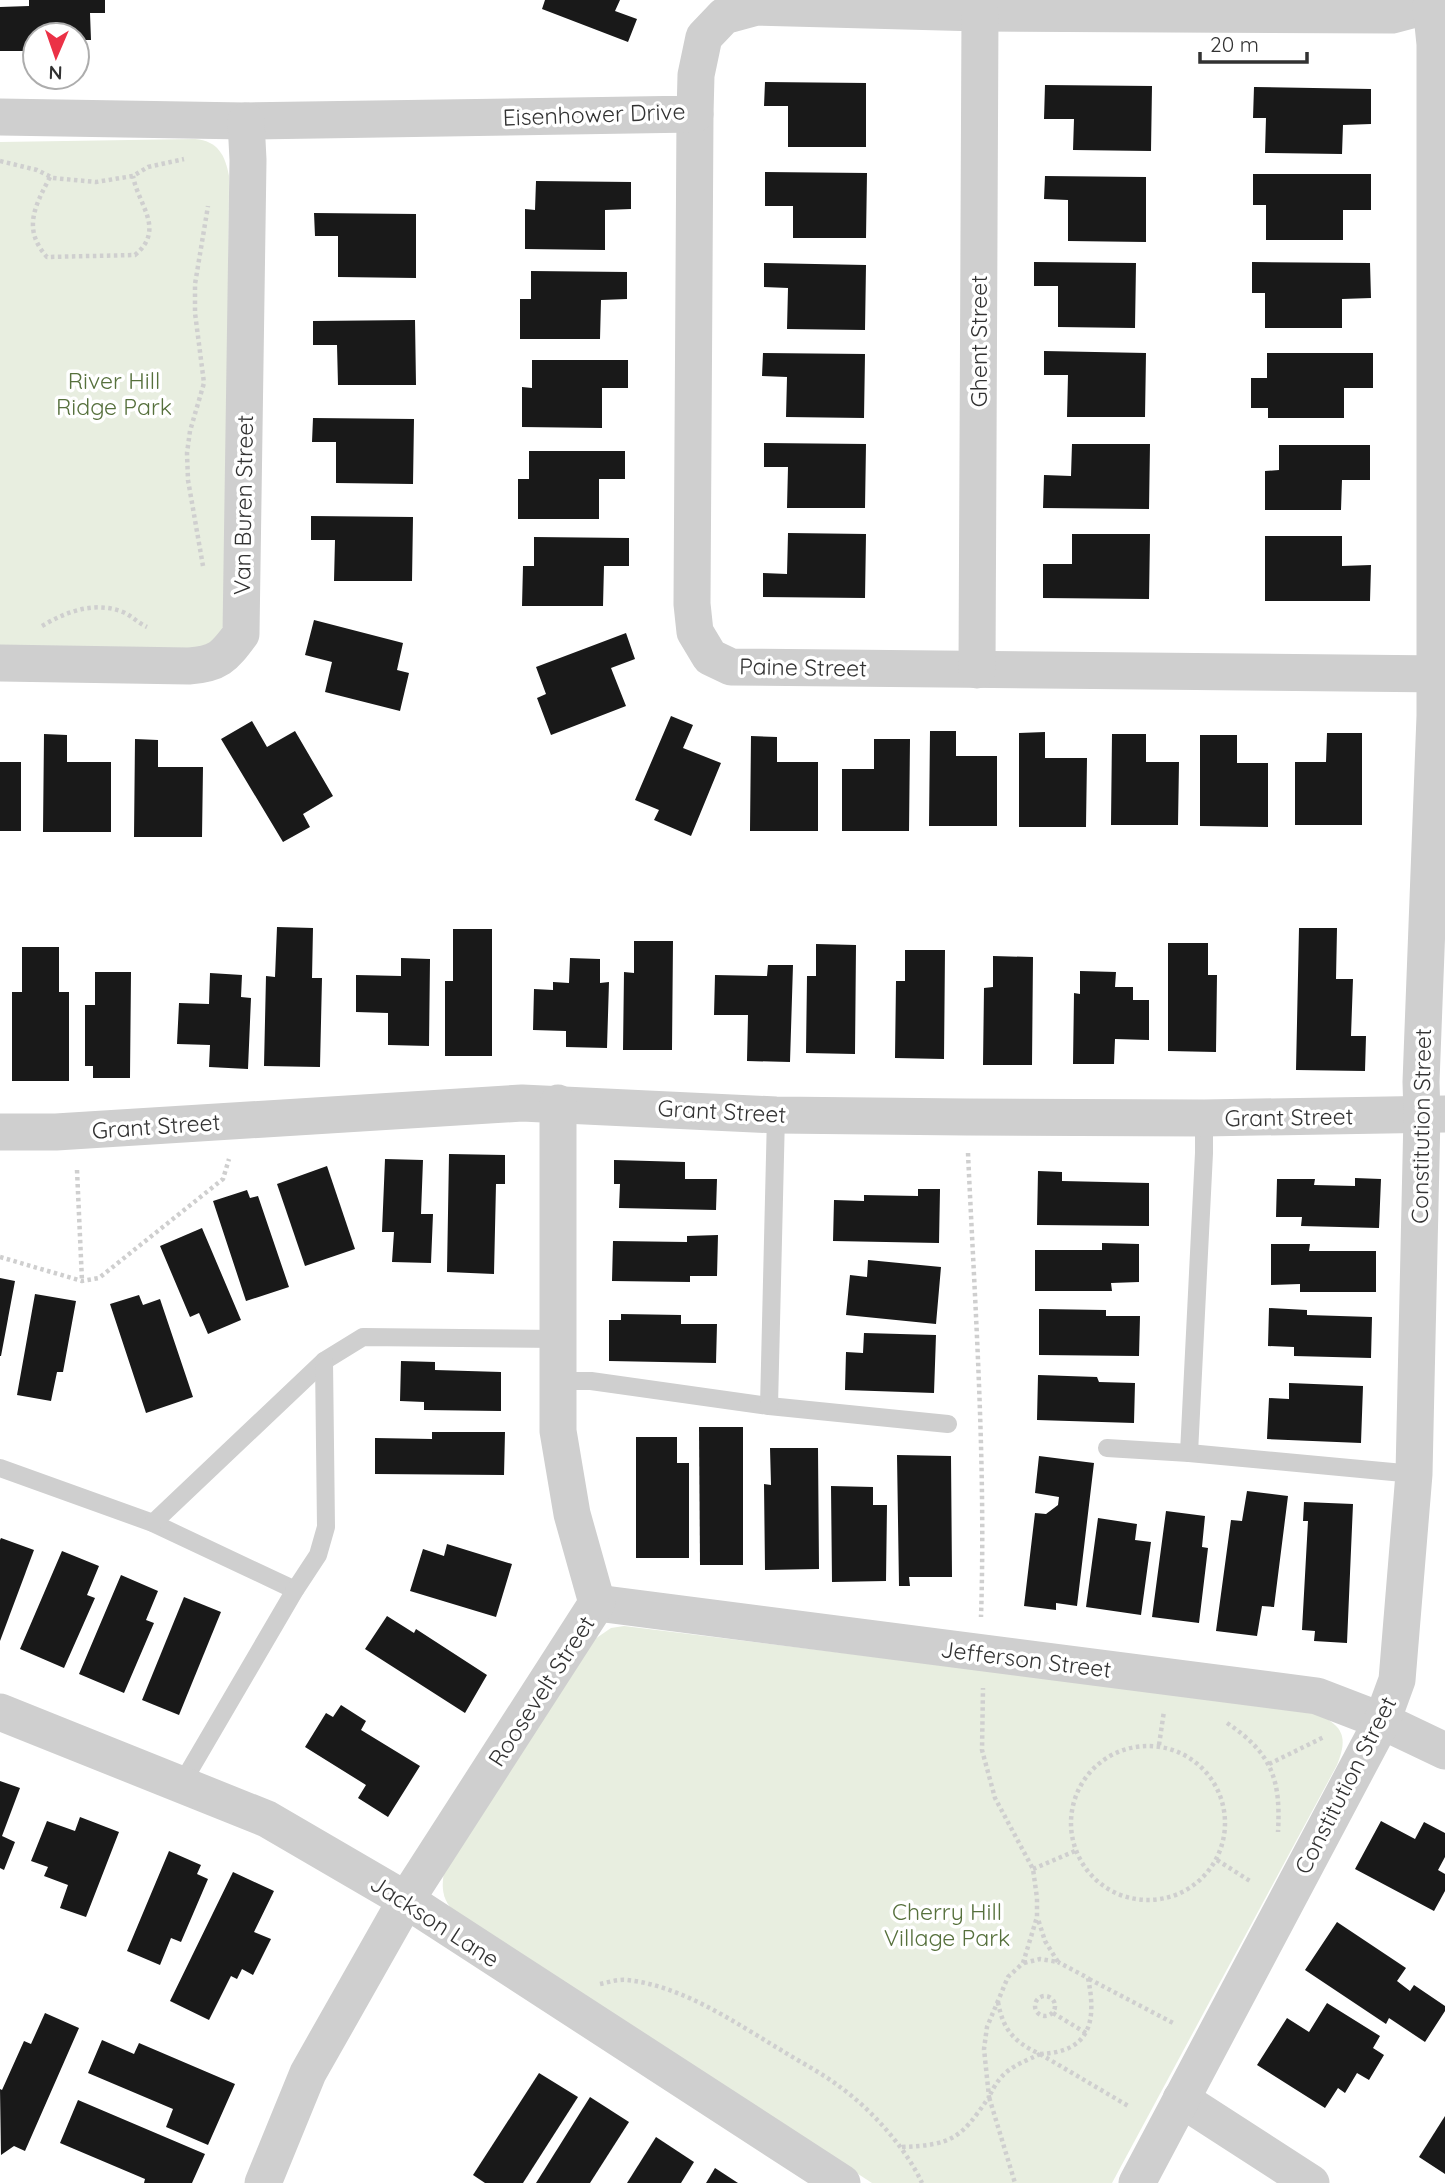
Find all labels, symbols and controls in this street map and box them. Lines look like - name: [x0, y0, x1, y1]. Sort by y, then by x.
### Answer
- north arrow: [21, 21, 91, 91]
- scale bar: [1200, 21, 1307, 65]
- text: 20 m: [1210, 31, 1259, 57]
- text: N: [48, 61, 63, 85]
- street label: Eisenhower Drive: [502, 96, 686, 132]
- street label: Ghent Street: [964, 275, 993, 407]
- park label: River Hill Ridge Park: [56, 366, 172, 421]
- street label: Van Buren Street: [227, 414, 259, 595]
- street label: Paine Street: [739, 651, 867, 683]
- street label: Constitution Street: [1405, 1028, 1437, 1224]
- street label: Grant Street: [657, 1093, 787, 1129]
- street label: Grant Street: [1224, 1101, 1354, 1133]
- street label: Grant Street: [91, 1107, 221, 1145]
- street label: Roosevelt Street: [481, 1610, 601, 1772]
- street label: Jefferson Street: [939, 1634, 1113, 1684]
- street label: Constitution Street: [1288, 1691, 1402, 1879]
- street label: Jackson Lane: [365, 1869, 505, 1973]
- park label: Cherry Hill Village Park: [884, 1897, 1010, 1952]

